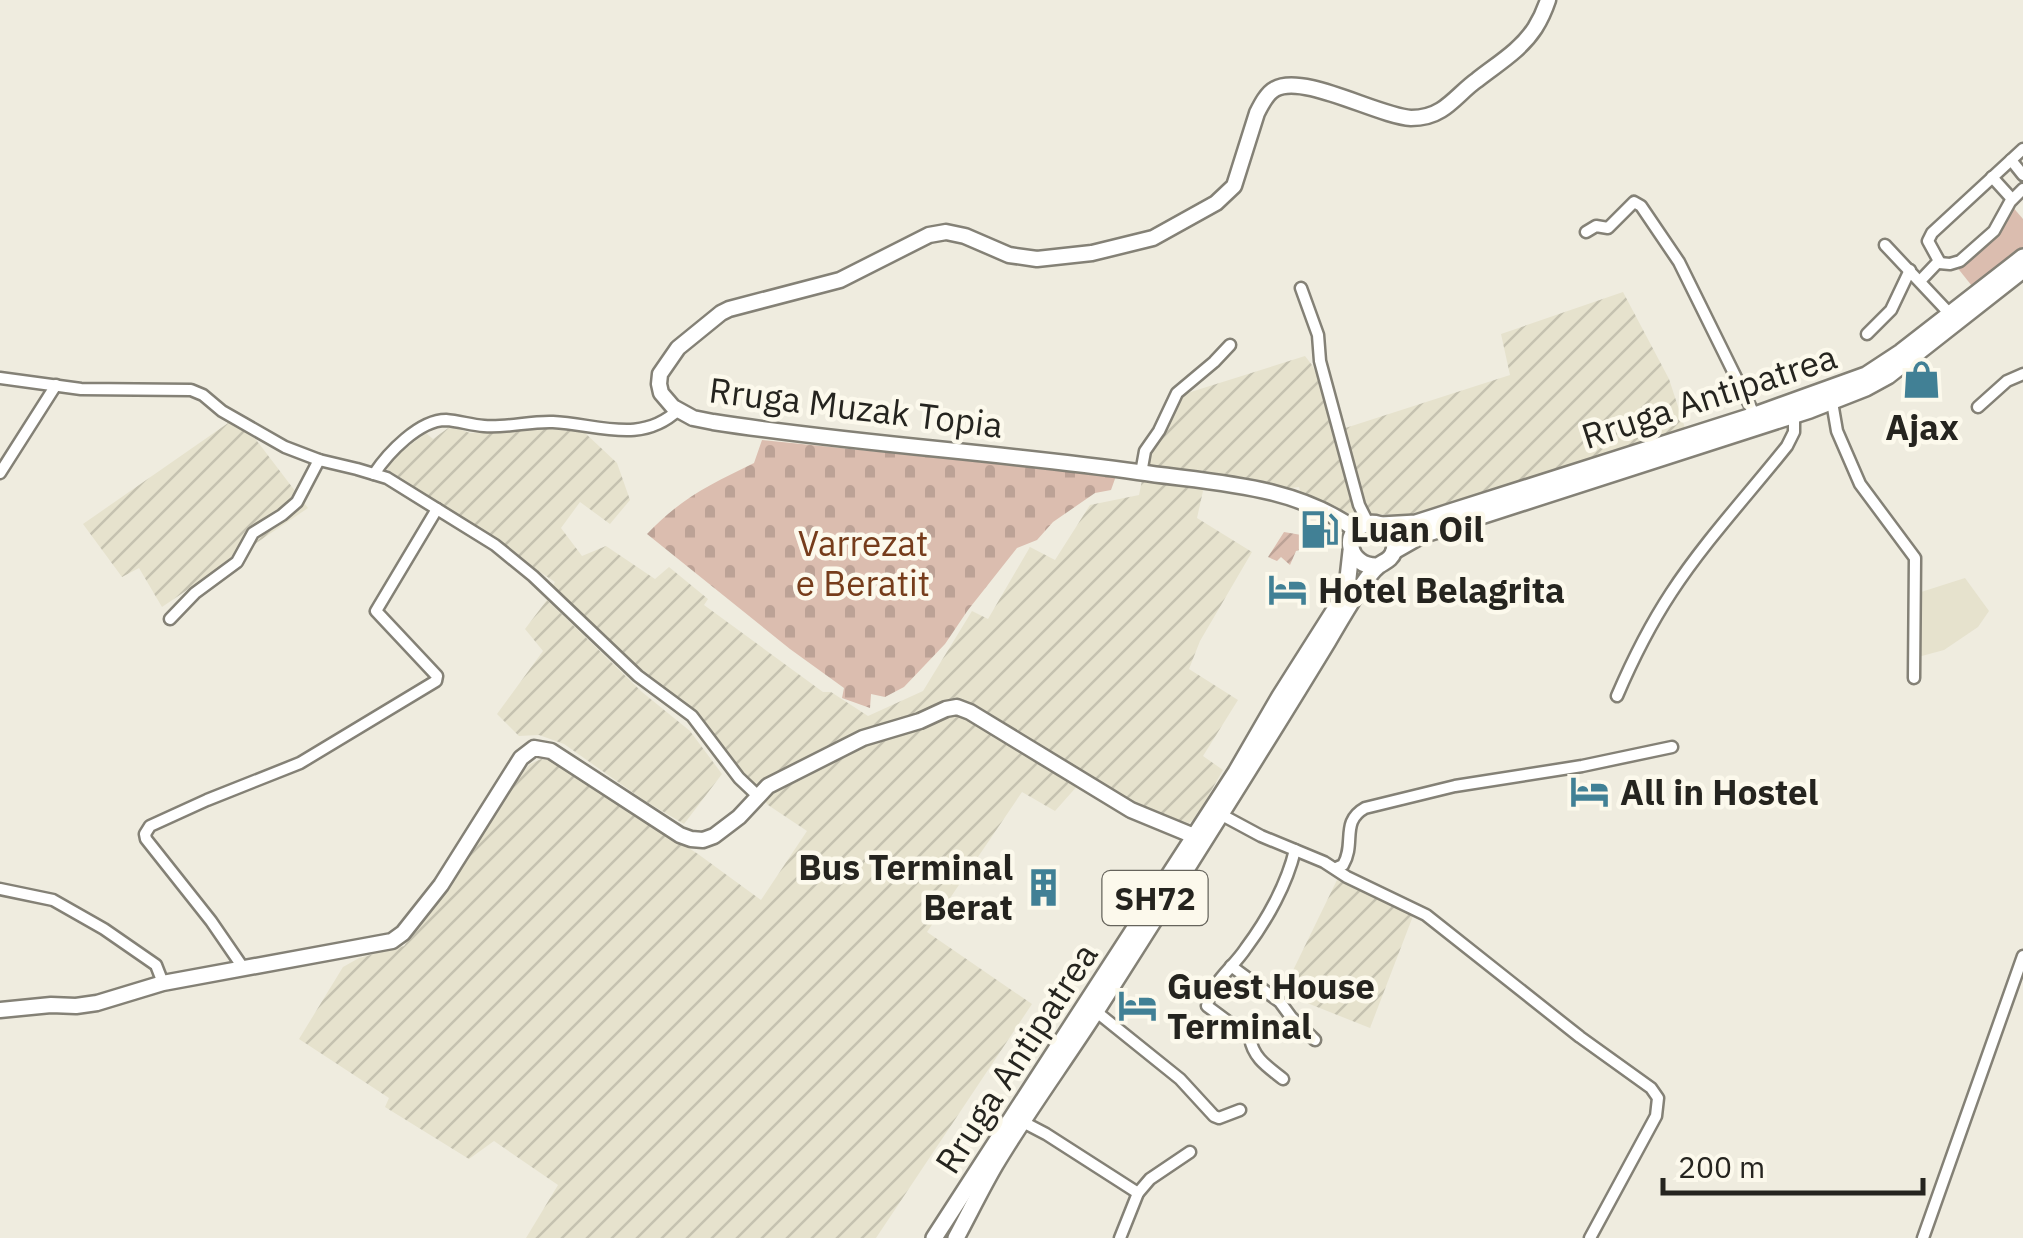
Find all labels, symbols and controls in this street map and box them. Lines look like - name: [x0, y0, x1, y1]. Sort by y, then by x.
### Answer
- street label: Rruga Antipatrea: [1576, 333, 1842, 459]
- shop icon: Ajax: [1901, 359, 1943, 401]
- street label: Rruga Muzak Topia: [707, 366, 1005, 448]
- place label: Ajax: [1885, 404, 1959, 450]
- place label: Luan Oil: [1350, 506, 1484, 552]
- fuel station icon: Luan Oil: [1299, 508, 1341, 550]
- park label: Varrezat e Beratit: [796, 520, 930, 606]
- place label: Hotel Belagrita: [1318, 567, 1565, 613]
- hotel icon: Hotel Belagrita: [1267, 569, 1309, 611]
- place label: All in Hostel: [1620, 769, 1818, 815]
- hotel icon: All in Hostel: [1569, 771, 1611, 813]
- place label: Bus Terminal Berat: [798, 844, 1013, 930]
- building icon: Bus Terminal Berat: [1022, 866, 1064, 908]
- road number: SH72: [1102, 871, 1208, 925]
- street label: Rruga Antipatrea: [924, 934, 1108, 1182]
- place label: Guest House Terminal: [1167, 963, 1375, 1049]
- hotel icon: Guest House Terminal: [1116, 985, 1158, 1027]
- scale bar: [1663, 1133, 1923, 1195]
- text: 200 m: [1678, 1147, 1765, 1186]

